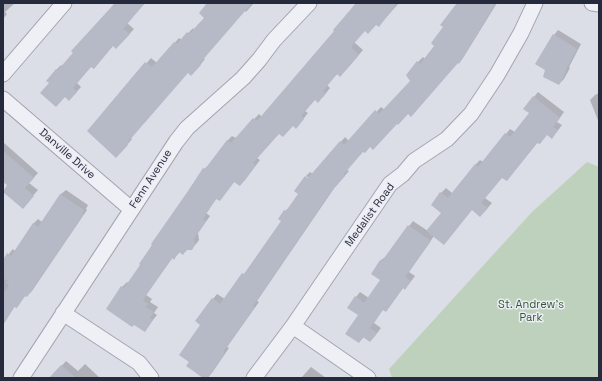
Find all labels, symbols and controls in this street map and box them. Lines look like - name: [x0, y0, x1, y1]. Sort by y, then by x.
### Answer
- street label: Danville Drive: [36, 126, 98, 182]
- street label: Fenn Avenue: [127, 147, 175, 211]
- street label: Medalist Road: [343, 181, 397, 249]
- park label: St. Andrew’s Park: [498, 298, 564, 324]

